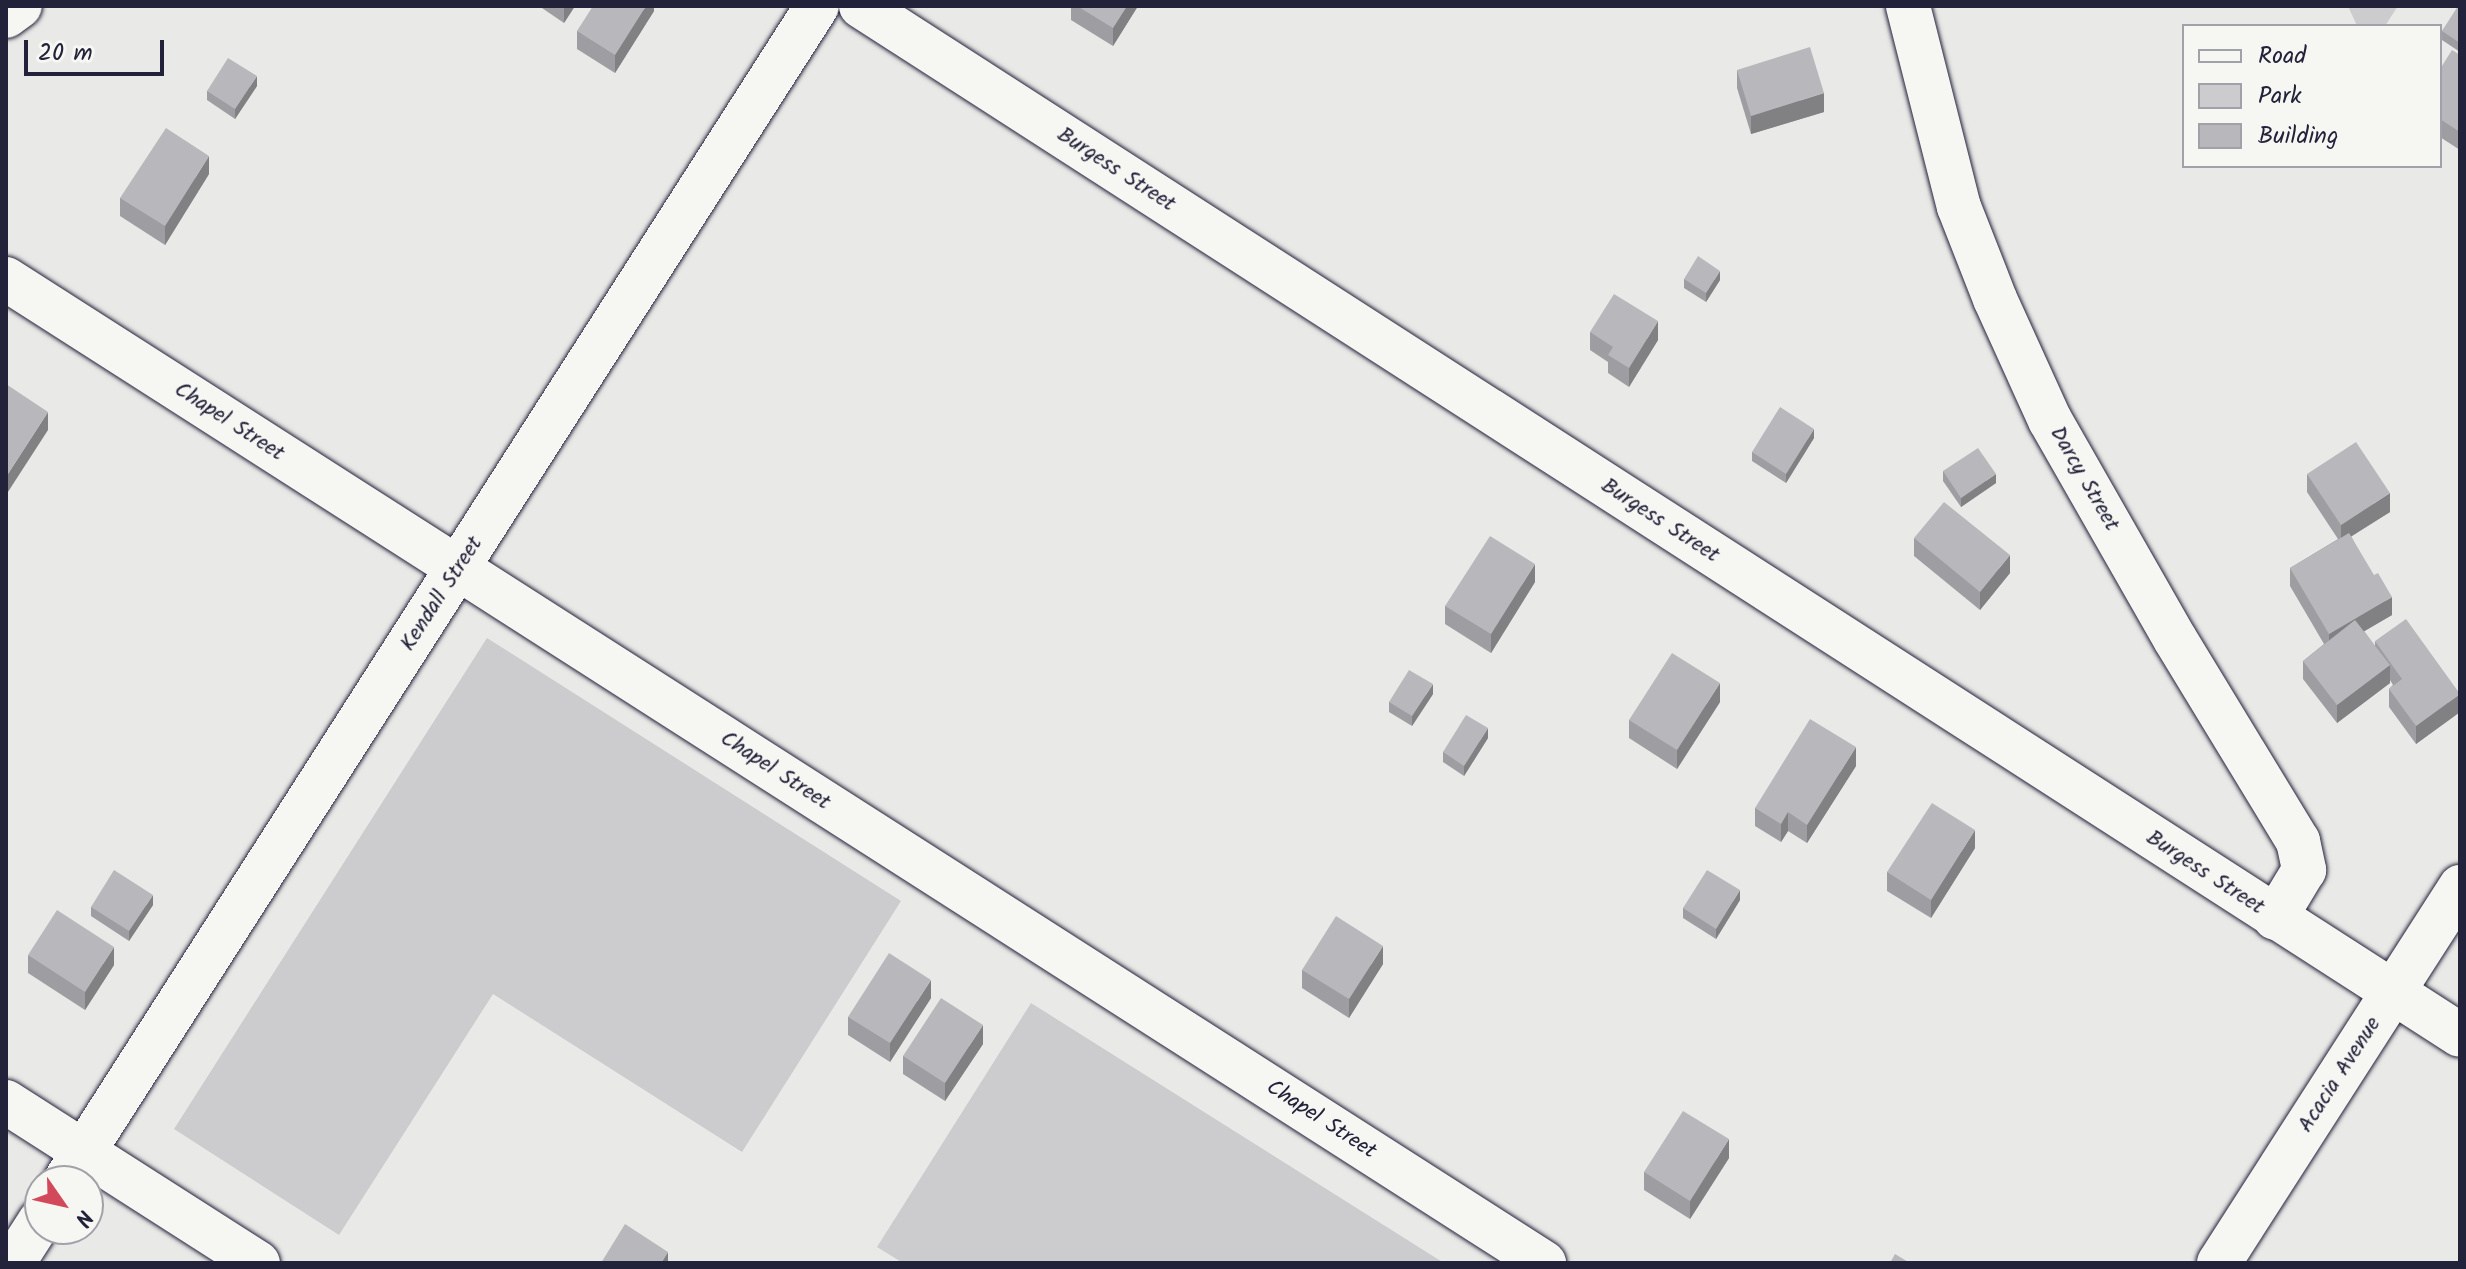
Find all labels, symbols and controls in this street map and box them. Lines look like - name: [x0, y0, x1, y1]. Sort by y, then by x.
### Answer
- scale bar: [28, 24, 168, 74]
- legend: [2182, 24, 2442, 168]
- text: 20 m: [38, 34, 93, 73]
- text: Road: [2258, 37, 2306, 76]
- text: Park: [2258, 77, 2302, 116]
- text: Building: [2258, 117, 2338, 156]
- street label: Burgess Street: [1052, 122, 1180, 218]
- street label: Chapel Street: [169, 377, 289, 467]
- street label: Darcy Street: [2043, 422, 2125, 536]
- street label: Burgess Street: [1596, 473, 1724, 569]
- street label: Kendall Street: [395, 532, 489, 656]
- street label: Chapel Street: [715, 726, 835, 816]
- street label: Burgess Street: [2141, 825, 2269, 921]
- street label: Acacia Avenue: [2293, 1012, 2387, 1138]
- street label: Chapel Street: [1261, 1075, 1381, 1165]
- north arrow: [24, 1165, 104, 1245]
- text: N: [64, 1202, 101, 1233]

